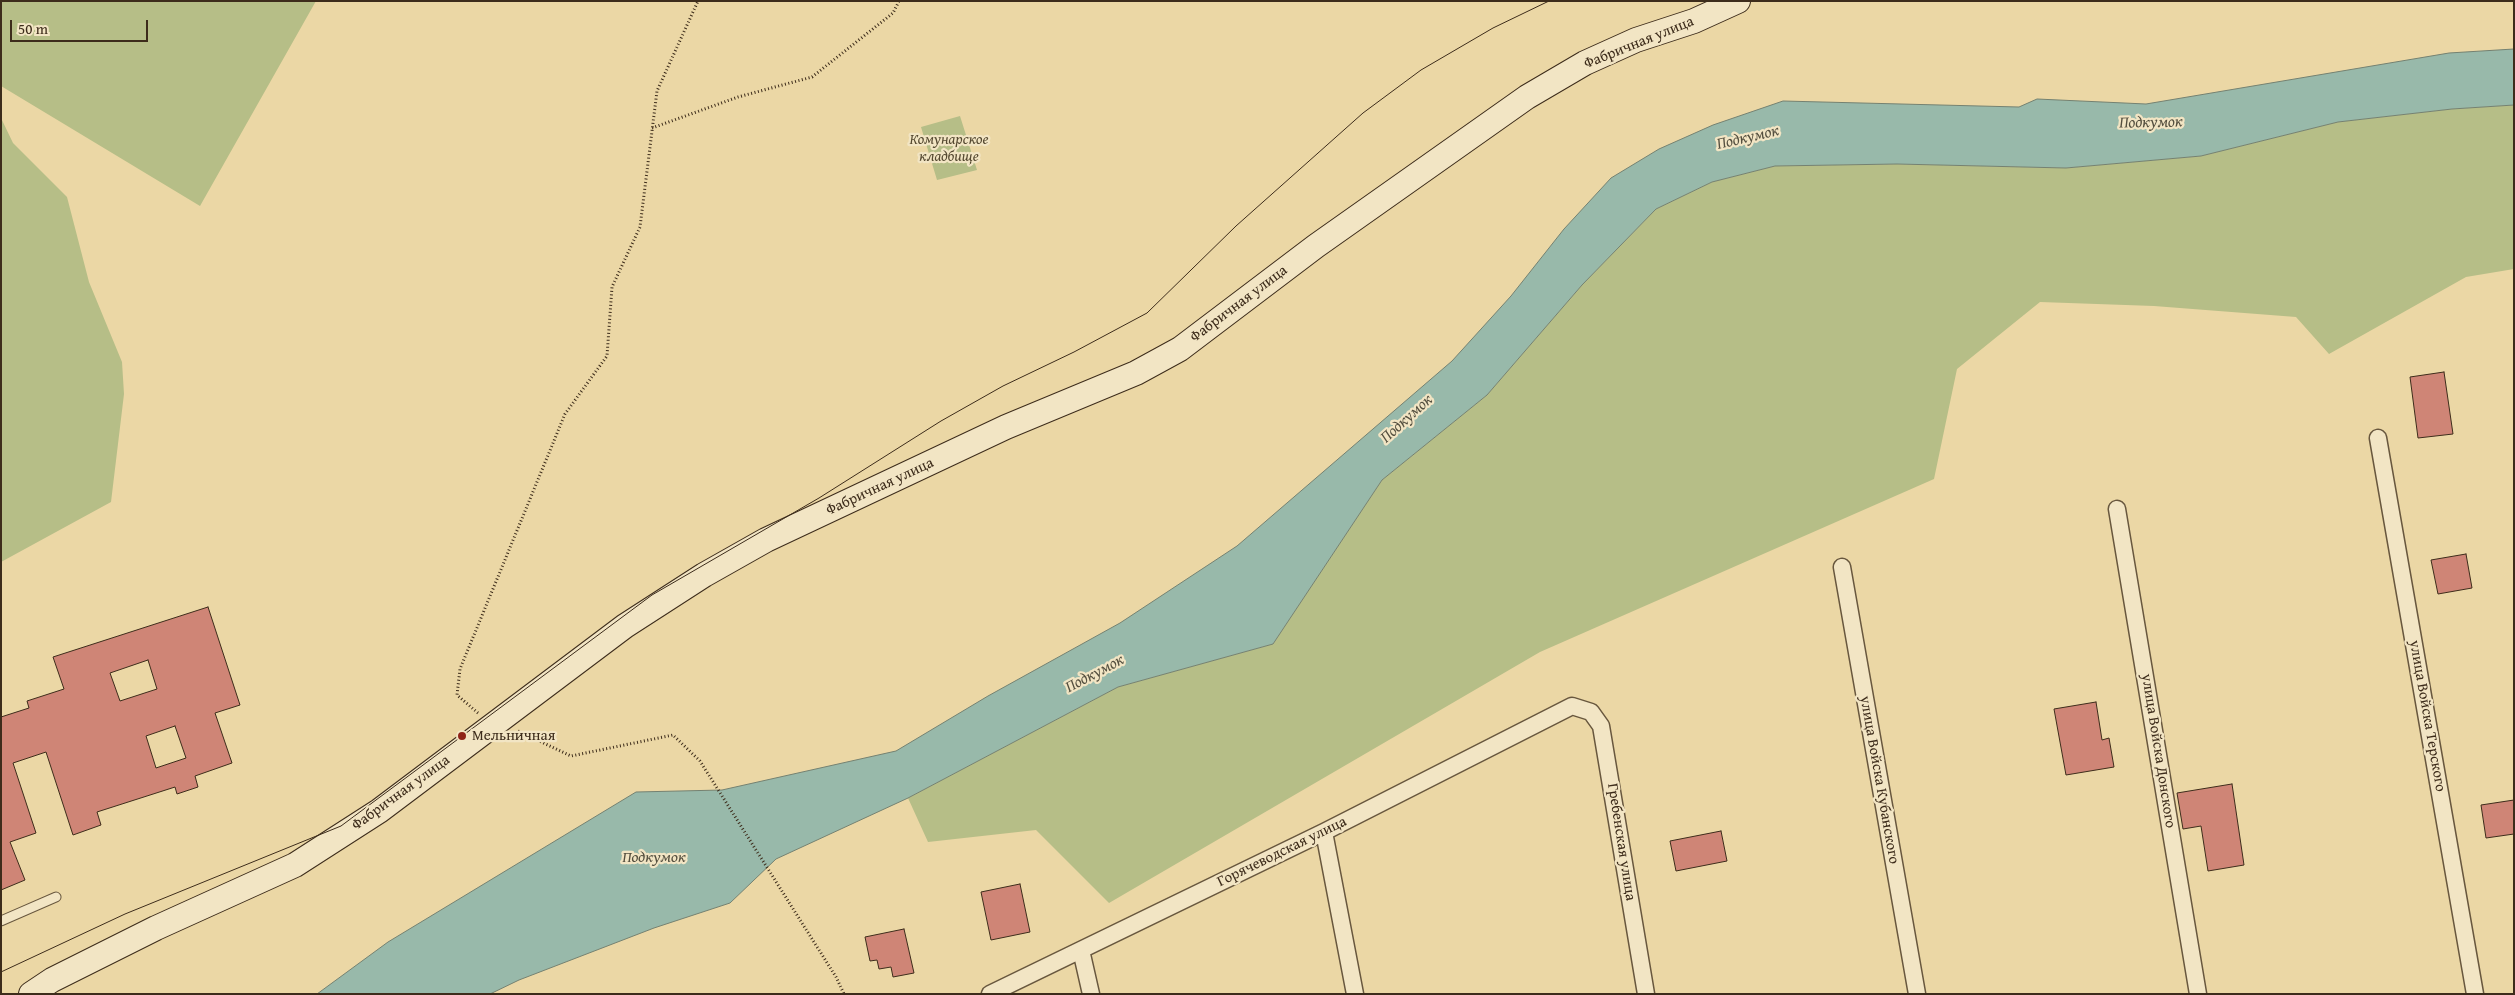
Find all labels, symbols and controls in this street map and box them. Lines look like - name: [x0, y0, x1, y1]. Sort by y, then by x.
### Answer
- scale bar: [12, 10, 150, 42]
- street label: Фабричная улица: [1581, 13, 1697, 73]
- text: 50 m: [18, 18, 48, 39]
- water label: Подкумок: [2119, 113, 2183, 133]
- water label: Подкумок: [1715, 121, 1781, 155]
- park label: Комунарское кладбище: [909, 131, 989, 166]
- street label: Фабричная улица: [1187, 262, 1291, 346]
- water label: Подкумок: [1377, 391, 1437, 447]
- street label: Фабричная улица: [823, 454, 937, 520]
- street label: улица Войска Терского: [2405, 639, 2449, 793]
- water label: Подкумок: [1062, 651, 1128, 697]
- street label: улица Войска Донского: [2137, 673, 2179, 829]
- street label: улица Войска Кубанского: [1855, 695, 1903, 865]
- place label: Мельничная: [472, 727, 555, 745]
- marker: Мельничная: [456, 730, 468, 742]
- street label: Фабричная улица: [348, 751, 454, 835]
- street label: Гребенская улица: [1603, 782, 1639, 902]
- street label: Горячеводская улица: [1214, 813, 1350, 891]
- water label: Подкумок: [622, 848, 686, 868]

